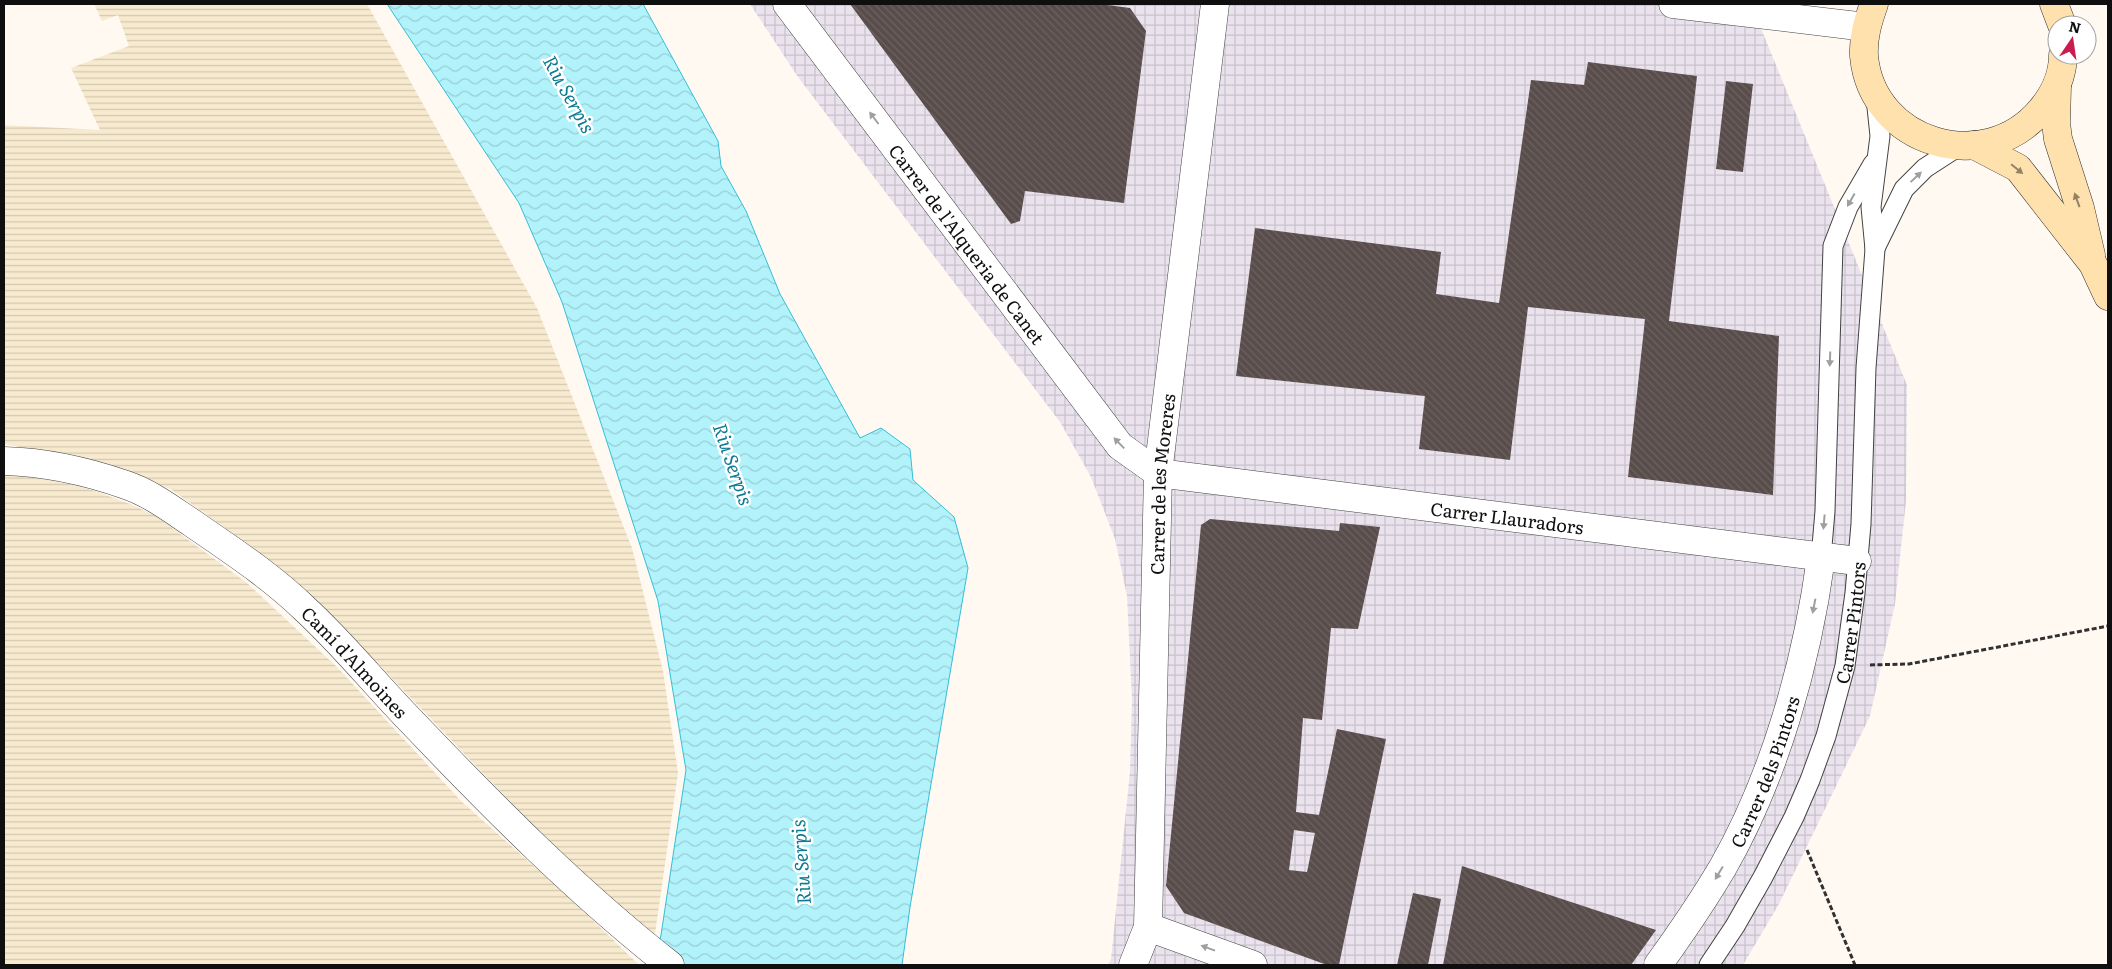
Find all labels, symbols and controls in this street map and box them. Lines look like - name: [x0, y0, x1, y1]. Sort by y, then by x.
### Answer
- north arrow: [2047, 15, 2097, 65]
- text: N: [2067, 15, 2083, 37]
- water label: Riu Serpis: [537, 50, 603, 138]
- one-way arrow: [868, 112, 879, 125]
- street label: Carrer de l'Alqueria de Canet: [883, 138, 1052, 350]
- one-way arrow: [2010, 163, 2023, 174]
- one-way arrow: [1909, 171, 1921, 183]
- one-way arrow: [2073, 192, 2080, 207]
- one-way arrow: [1847, 193, 1855, 208]
- one-way arrow: [1825, 352, 1833, 368]
- street label: Carrer de les Moreres: [1142, 392, 1181, 575]
- water label: Riu Serpis: [707, 419, 761, 509]
- one-way arrow: [1113, 438, 1125, 450]
- street label: Carrer Llauradors: [1429, 494, 1585, 540]
- one-way arrow: [1820, 514, 1828, 530]
- street label: Carrer Pintors: [1827, 561, 1871, 687]
- one-way arrow: [1810, 598, 1818, 614]
- street label: Camí d'Almoines: [296, 599, 414, 724]
- street label: Carrer dels Pintors: [1723, 693, 1805, 852]
- water label: Riu Serpis: [783, 818, 817, 906]
- one-way arrow: [1714, 867, 1723, 880]
- one-way arrow: [1200, 944, 1215, 951]

